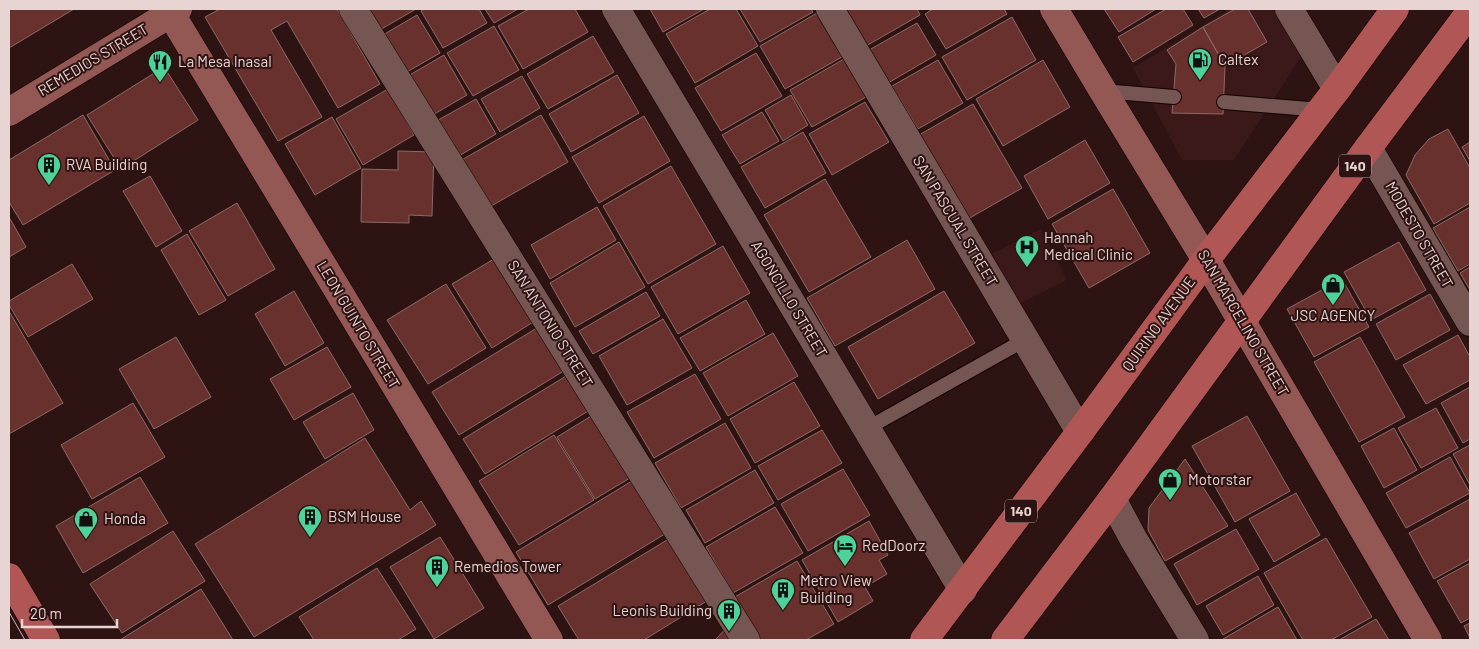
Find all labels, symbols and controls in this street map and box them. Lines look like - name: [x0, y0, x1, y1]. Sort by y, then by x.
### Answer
- street label: REMEDIOS STREET: [34, 19, 151, 99]
- fuel station icon: Caltex: [1187, 47, 1213, 81]
- restaurant icon: La Mesa Inasal: [147, 49, 173, 83]
- place label: Caltex: [1218, 50, 1258, 68]
- place label: La Mesa Inasal: [178, 52, 272, 70]
- building icon: RVA Building: [36, 152, 62, 186]
- street label: SAN PASCUAL STREET: [910, 152, 1002, 289]
- road number: 140: [1339, 154, 1371, 178]
- place label: RVA Building: [66, 155, 147, 173]
- street label: MODESTO STREET: [1382, 178, 1458, 291]
- place label: Hannah Medical Clinic: [1044, 228, 1133, 263]
- hospital icon: Hannah Medical Clinic: [1014, 234, 1040, 268]
- street label: AGONCILLO STREET: [748, 237, 832, 360]
- street label: SAN MARCELINO STREET: [1195, 246, 1293, 399]
- street label: LEON GUINTO STREET: [314, 257, 404, 392]
- street label: SAN ANTONIO STREET: [504, 257, 597, 390]
- street label: QUIRINO AVENUE: [1118, 272, 1199, 374]
- shop icon: JSC AGENCY: [1320, 272, 1346, 306]
- place label: JSC AGENCY: [1291, 306, 1375, 324]
- shop icon: Motorstar: [1157, 467, 1183, 501]
- place label: Motorstar: [1188, 470, 1252, 488]
- road number: 140: [1005, 500, 1037, 522]
- building icon: BSM House: [297, 504, 323, 538]
- shop icon: Honda: [73, 506, 99, 540]
- place label: BSM House: [328, 507, 401, 525]
- place label: Honda: [104, 509, 146, 527]
- hotel icon: RedDoorz: [832, 533, 858, 567]
- place label: RedDoorz: [862, 536, 925, 554]
- building icon: Remedios Tower: [424, 554, 450, 588]
- place label: Remedios Tower: [454, 557, 562, 575]
- place label: Metro View Building: [800, 571, 872, 606]
- building icon: Metro View Building: [770, 577, 796, 611]
- scale bar: [22, 596, 118, 628]
- building icon: Leonis Building: [716, 598, 742, 632]
- place label: Leonis Building: [613, 601, 712, 619]
- text: 20 m: [30, 604, 62, 622]

